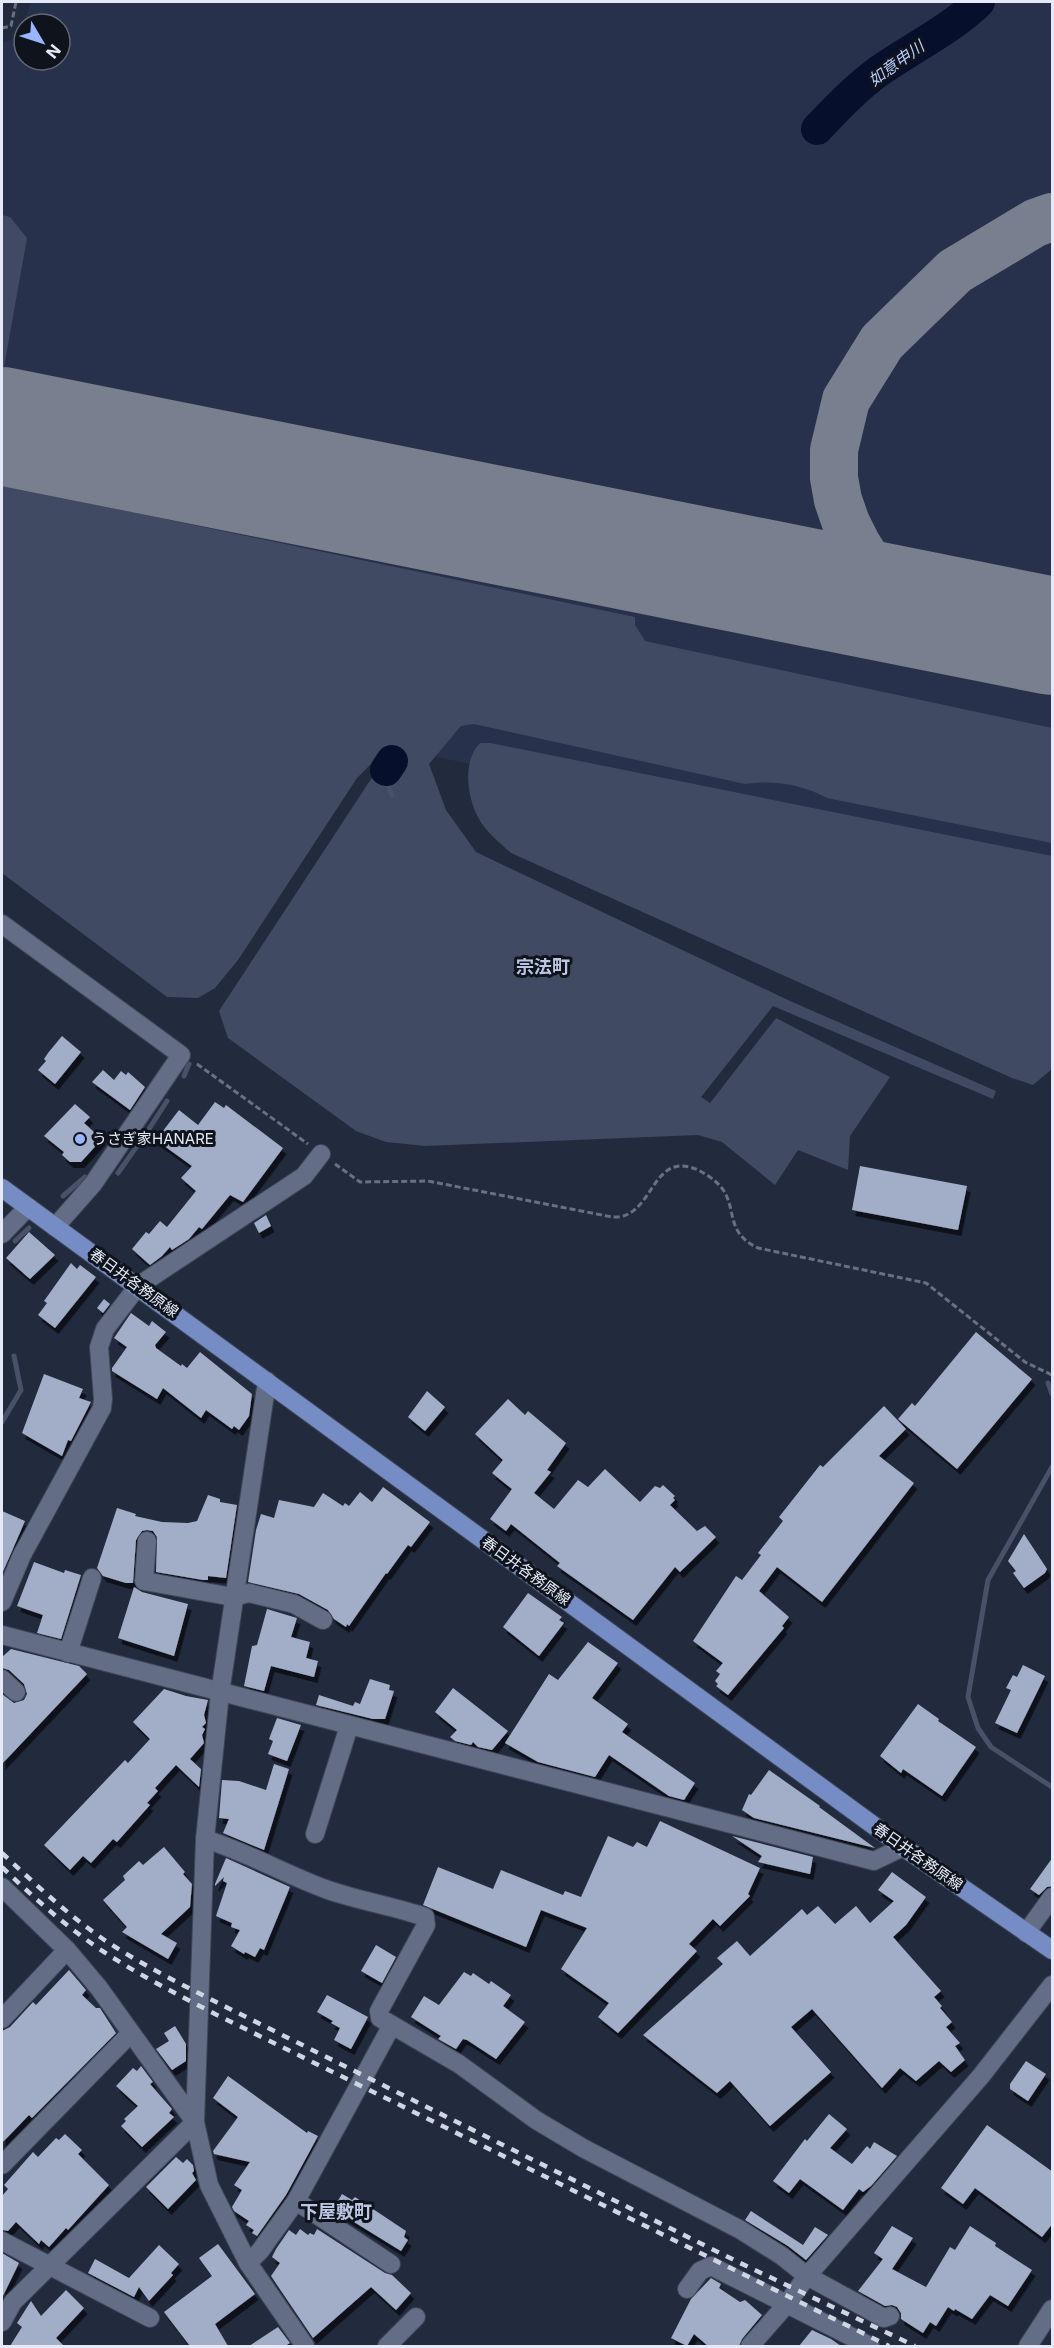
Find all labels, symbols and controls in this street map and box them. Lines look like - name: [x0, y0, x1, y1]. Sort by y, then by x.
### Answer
- north arrow: [12, 12, 72, 72]
- water label: 如意申川: [864, 35, 929, 90]
- text: N: [42, 40, 65, 62]
- district label: 宗法町: [516, 956, 570, 977]
- place label: うさぎ家HANARE: [92, 1129, 214, 1148]
- marker: うさぎ家HANARE: [73, 1132, 87, 1146]
- street label: 春日井各務原線: [86, 1244, 182, 1321]
- street label: 春日井各務原線: [478, 1532, 574, 1609]
- street label: 春日井各務原線: [870, 1819, 967, 1894]
- district label: 下屋敷町: [300, 2201, 372, 2222]

